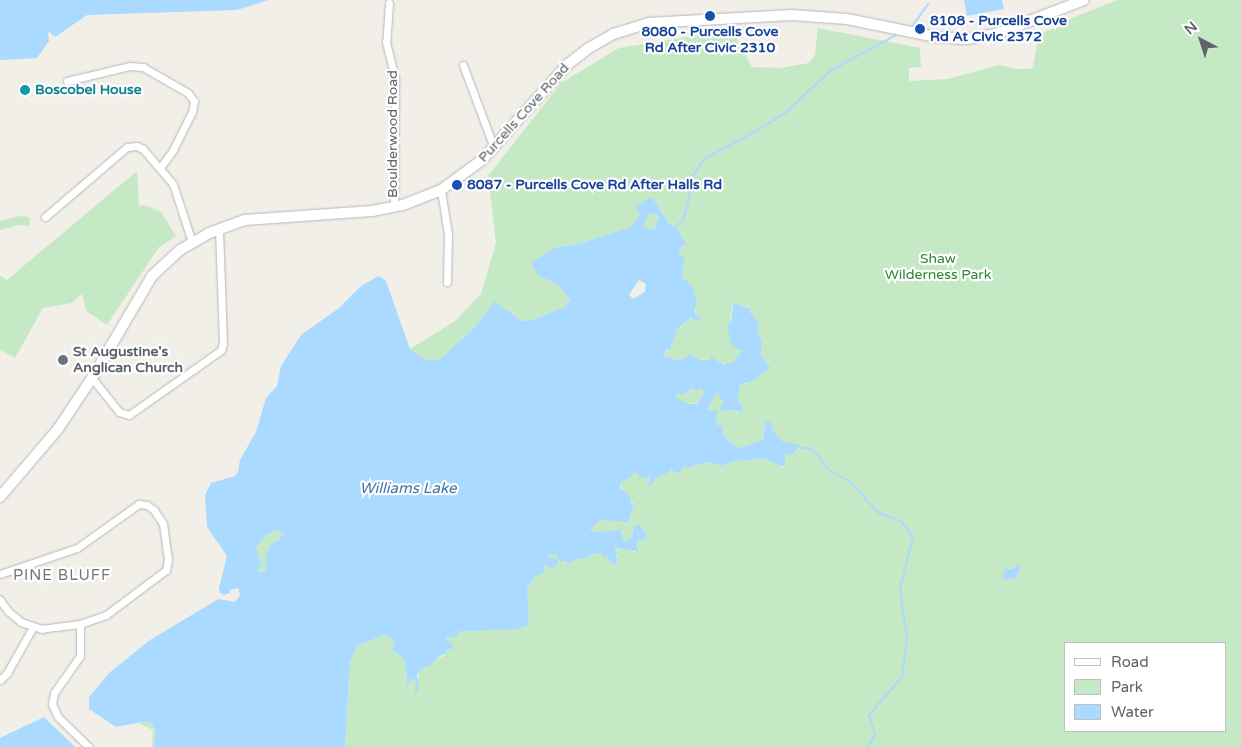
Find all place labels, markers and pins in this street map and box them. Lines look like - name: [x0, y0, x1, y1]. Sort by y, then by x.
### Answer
- marker: 8080 - Purcells Cove Rd After Civic 2310: [704, 10, 716, 22]
- place label: 8108 - Purcells Cove Rd At Civic 2372: [930, 13, 1067, 46]
- marker: 8108 - Purcells Cove Rd At Civic 2372: [914, 23, 926, 35]
- place label: 8080 - Purcells Cove Rd After Civic 2310: [642, 24, 778, 56]
- place label: Boscobel House: [35, 82, 142, 98]
- marker: Boscobel House: [19, 84, 31, 96]
- place label: 8087 - Purcells Cove Rd After Halls Rd: [467, 177, 722, 193]
- marker: 8087 - Purcells Cove Rd After Halls Rd: [451, 179, 463, 191]
- place label: St Augustine's Anglican Church: [73, 344, 183, 377]
- marker: St Augustine's Anglican Church: [57, 354, 69, 366]

